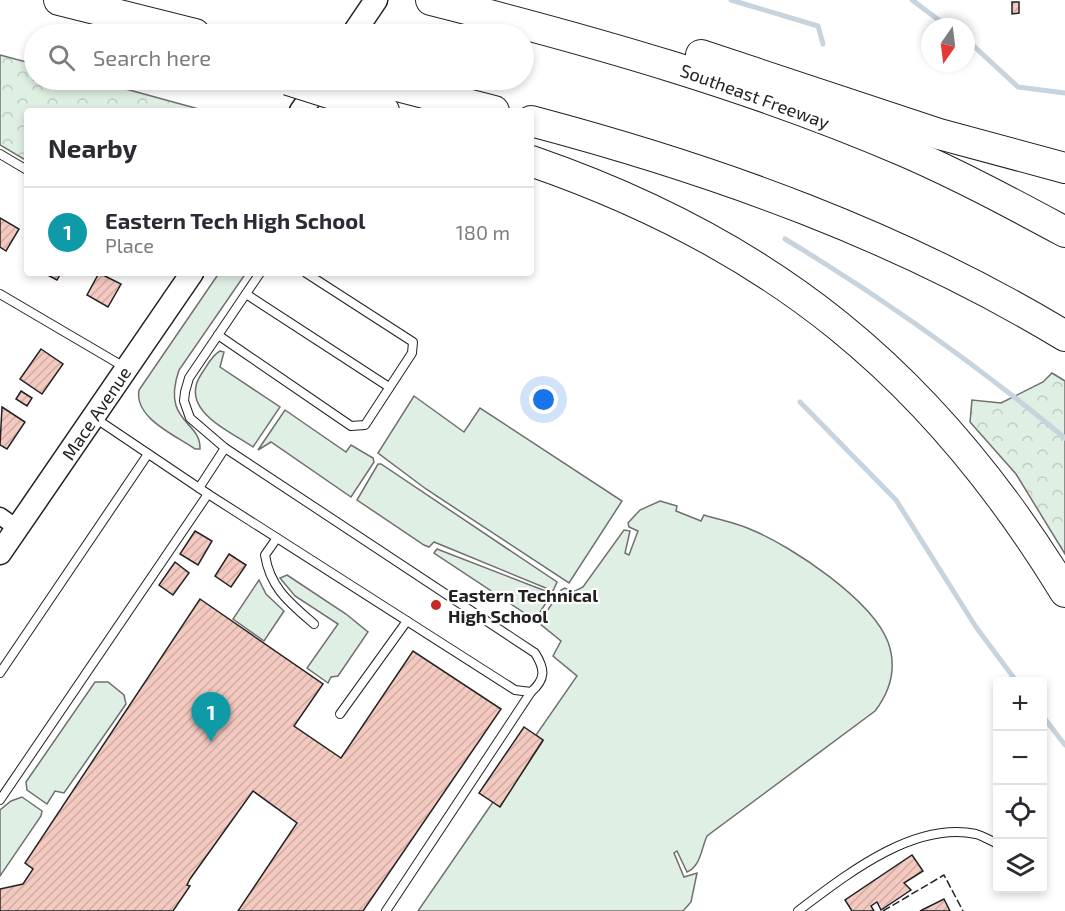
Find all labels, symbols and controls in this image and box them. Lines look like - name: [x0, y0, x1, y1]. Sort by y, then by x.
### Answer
- north arrow: [921, 18, 975, 72]
- search box: [24, 24, 534, 90]
- icon: search: [45, 41, 78, 74]
- text: Search here: [93, 44, 211, 70]
- street label: Southeast Freeway: [677, 59, 833, 133]
- text: Nearby: [48, 132, 137, 163]
- text: Eastern Tech High School: [105, 207, 365, 233]
- text: 1: [63, 220, 72, 244]
- text: 180 m: [456, 220, 510, 244]
- text: Place: [105, 233, 154, 257]
- street label: Mace Avenue: [57, 362, 135, 464]
- your location: [529, 385, 558, 414]
- place label: Eastern Technical High School: [448, 584, 598, 627]
- marker: Eastern Technical High School: [429, 598, 443, 612]
- map controls: [993, 677, 1047, 893]
- button: +: [993, 677, 1047, 731]
- pin: 1: [192, 692, 230, 742]
- button: −: [993, 731, 1047, 785]
- button: locate: [993, 785, 1047, 839]
- button: layers: [993, 839, 1047, 893]

